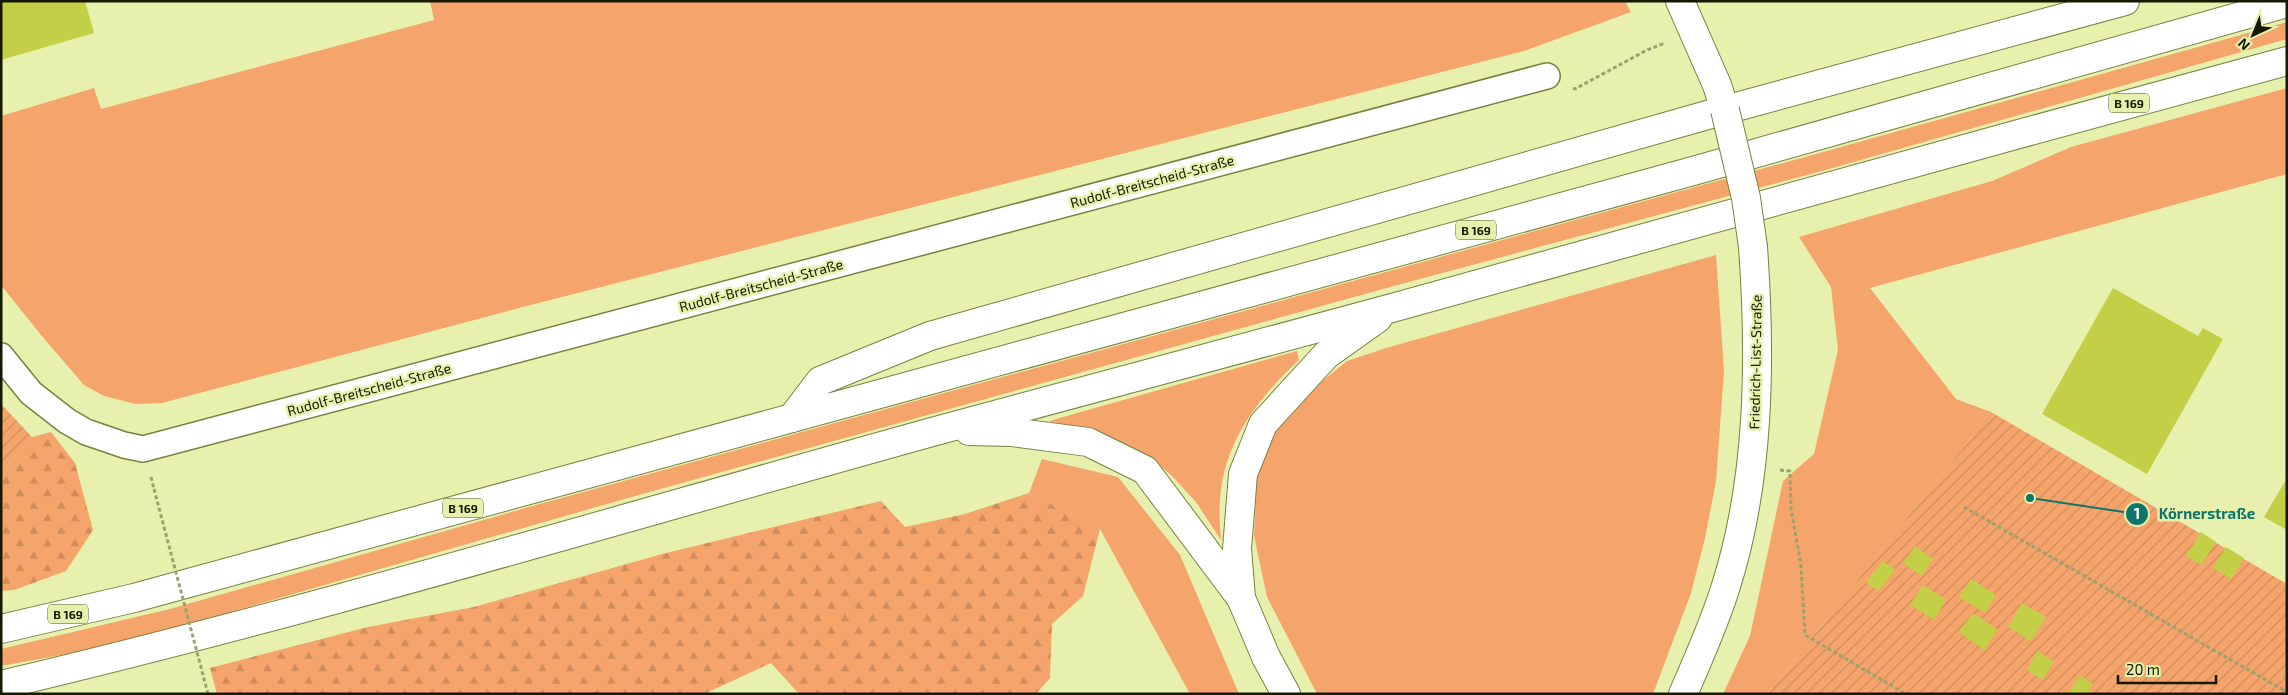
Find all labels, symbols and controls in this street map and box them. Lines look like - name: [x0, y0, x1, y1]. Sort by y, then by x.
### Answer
- north arrow: [2228, 10, 2278, 60]
- text: N: [2234, 35, 2253, 54]
- road number: B 169: [2109, 94, 2149, 112]
- street label: Rudolf-Breitscheid-Straße: [1068, 151, 1236, 211]
- road number: B 169: [1456, 220, 1496, 240]
- street label: Rudolf-Breitscheid-Straße: [677, 255, 845, 315]
- street label: Friedrich-List-Straße: [1745, 294, 1765, 430]
- street label: Rudolf-Breitscheid-Straße: [285, 359, 453, 419]
- road number: B 169: [443, 498, 483, 518]
- callout: Körnerstraße: [2124, 499, 2266, 529]
- text: 1: [2134, 504, 2140, 522]
- text: Körnerstraße: [2159, 504, 2255, 522]
- road number: B 169: [48, 604, 88, 624]
- scale bar: [2118, 652, 2216, 684]
- text: 20 m: [2126, 660, 2160, 678]

